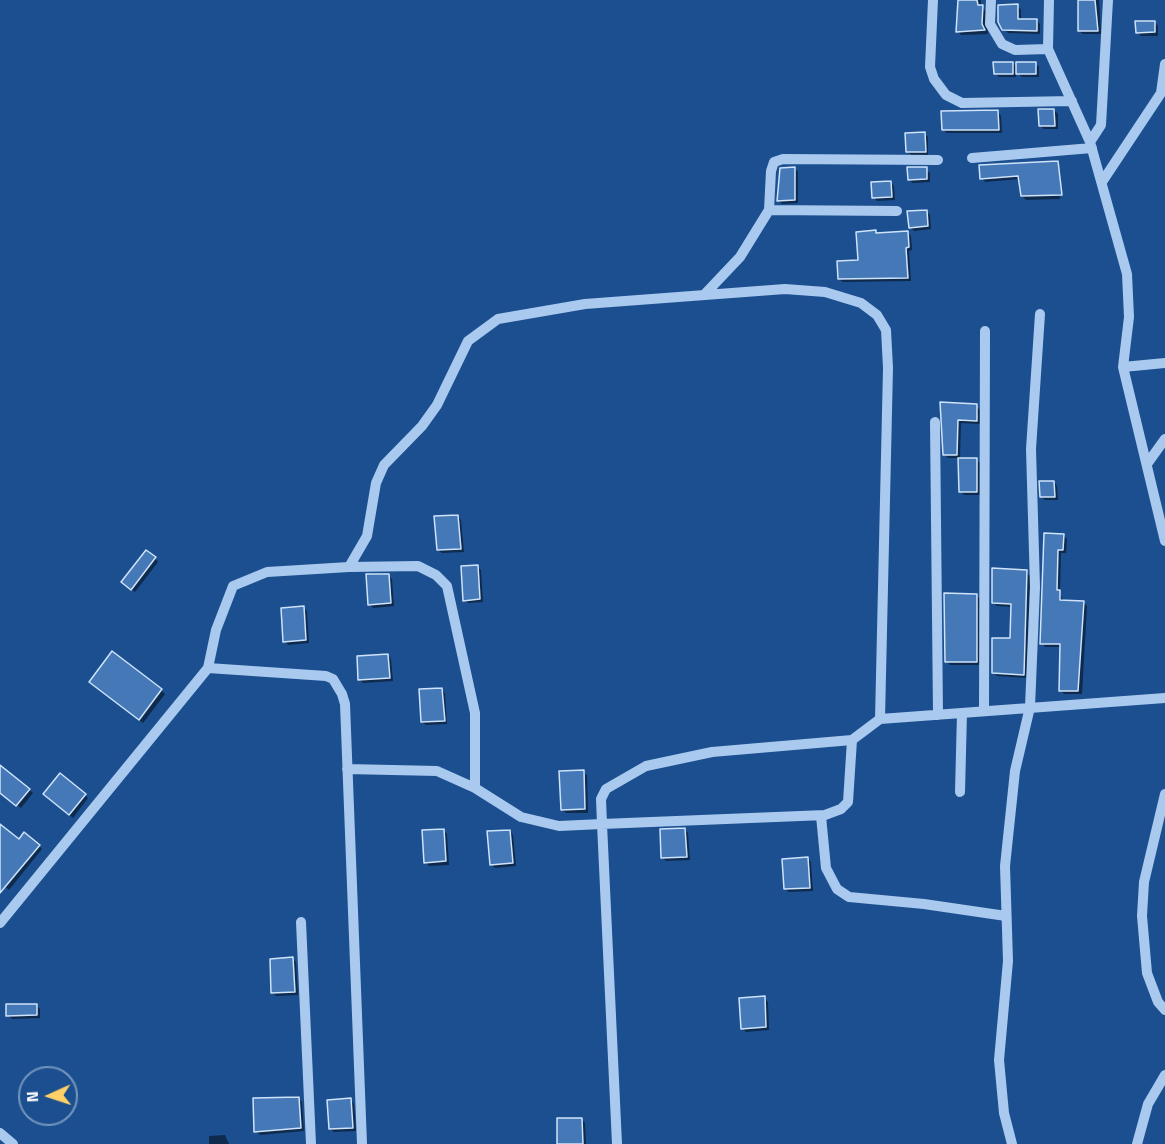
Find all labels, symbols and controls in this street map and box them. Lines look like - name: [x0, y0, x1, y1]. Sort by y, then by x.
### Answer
- north arrow: [18, 1066, 78, 1126]
- text: N: [20, 1091, 44, 1103]

